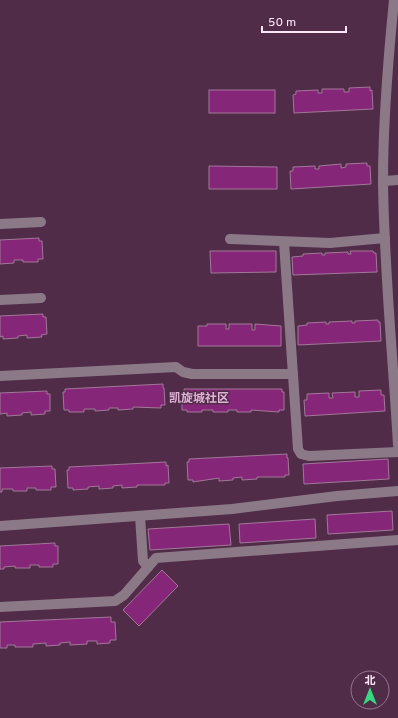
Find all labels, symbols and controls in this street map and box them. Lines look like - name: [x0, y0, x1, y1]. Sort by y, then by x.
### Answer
- scale bar: [262, 8, 346, 34]
- text: 50 m: [268, 15, 296, 31]
- district label: 凯旋城社区: [169, 391, 229, 407]
- north arrow: [350, 670, 390, 710]
- text: 北: [365, 674, 376, 688]

